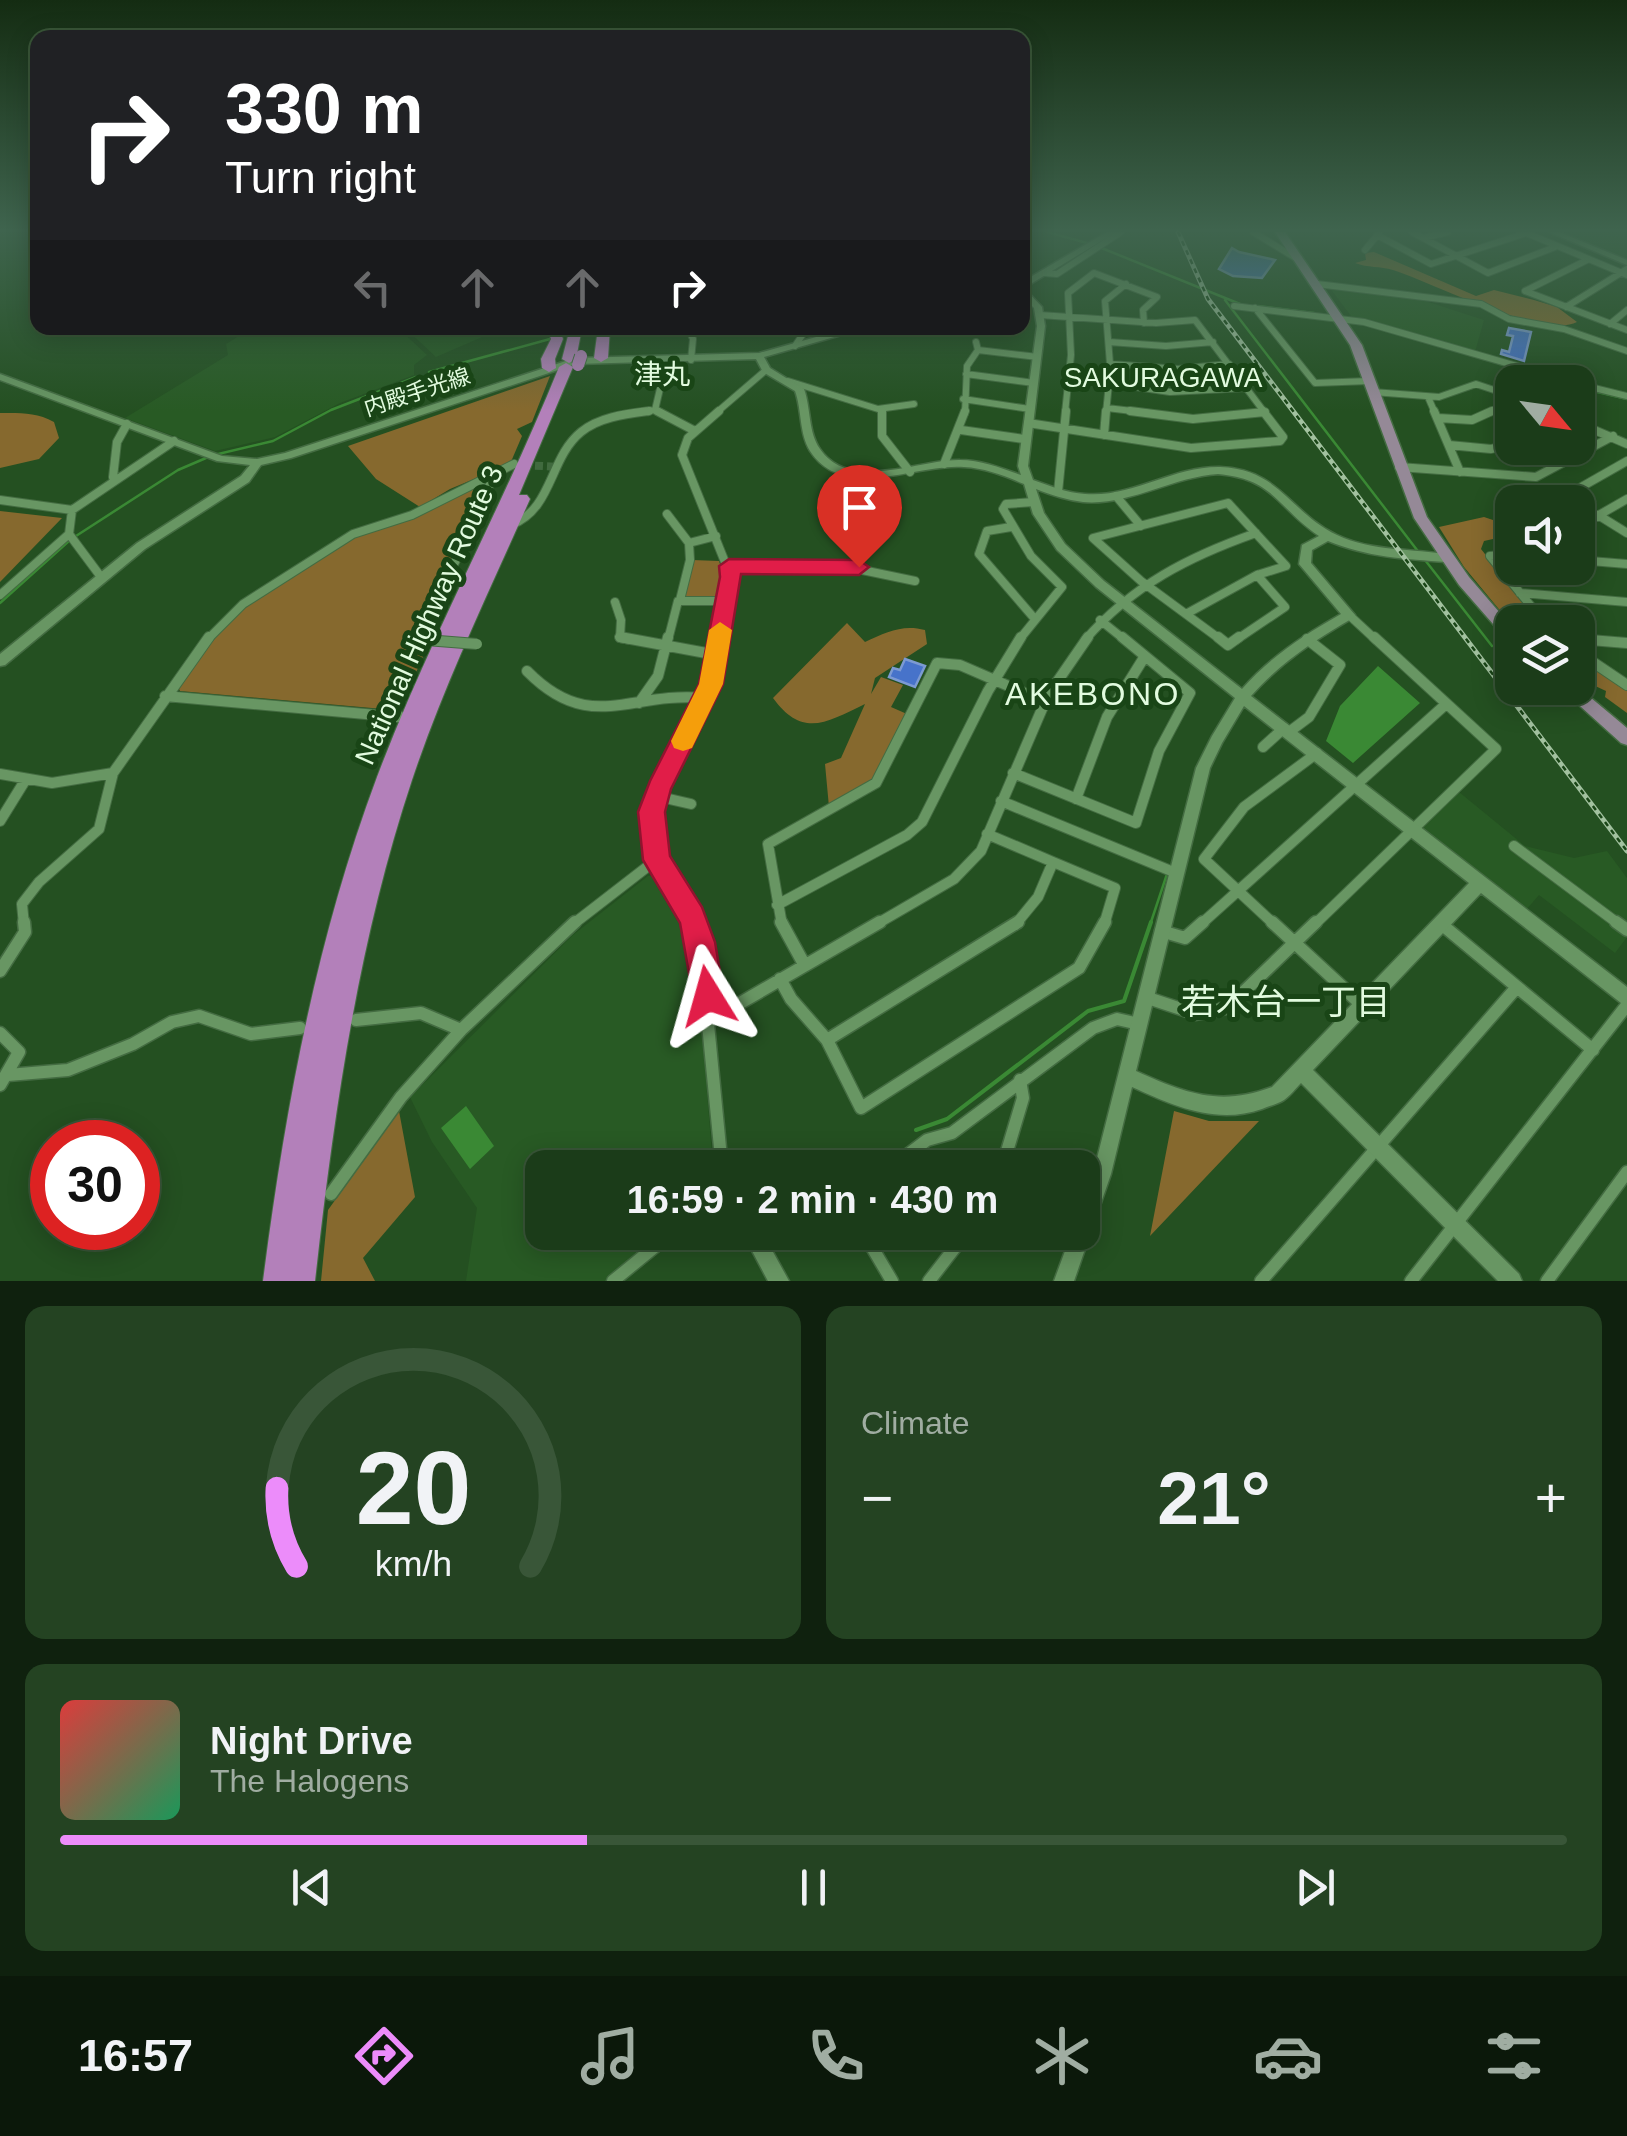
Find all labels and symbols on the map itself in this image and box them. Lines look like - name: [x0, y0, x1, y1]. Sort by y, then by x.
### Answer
- district label: 津丸: [634, 359, 690, 390]
- district label: SAKURAGAWA: [1064, 362, 1263, 393]
- street label: 内殿手光線: [361, 363, 473, 421]
- north arrow: [1495, 365, 1595, 465]
- street label: National Highway Route 3: [349, 461, 509, 769]
- pin: [817, 465, 902, 568]
- district label: AKEBONO: [1005, 676, 1181, 712]
- position arrow: [656, 944, 760, 1048]
- district label: 若木台一丁目: [1181, 982, 1391, 1021]
- speed limit sign: 30: [30, 1120, 160, 1250]

